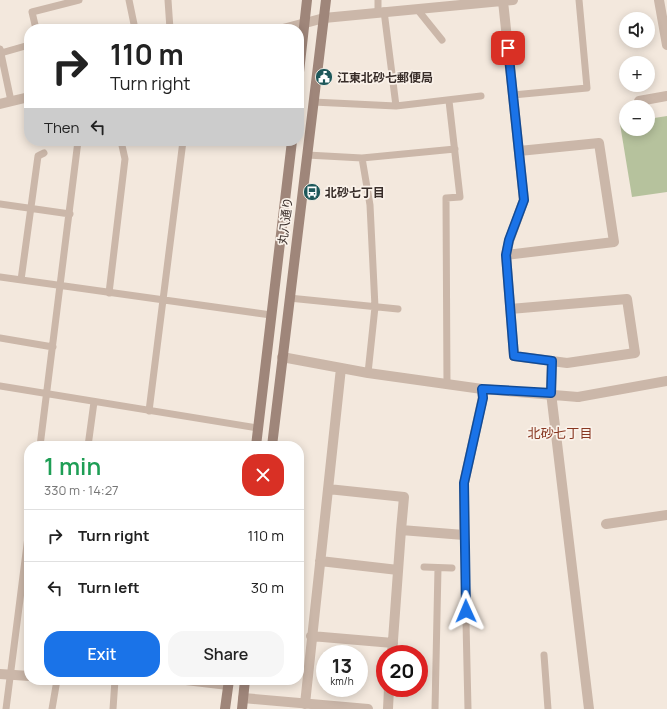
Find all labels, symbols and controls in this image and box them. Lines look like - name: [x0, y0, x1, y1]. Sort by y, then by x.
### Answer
- map controls: [619, 12, 655, 136]
- button: sound: [619, 12, 655, 48]
- pin: [491, 31, 525, 65]
- text: 110 m: [110, 35, 184, 73]
- icon: arrive: [497, 37, 519, 59]
- icon: right: [44, 40, 96, 92]
- button: +: [619, 56, 655, 92]
- public building icon: 江東北砂七郵便局: [314, 67, 334, 87]
- place label: 江東北砂七郵便局: [337, 69, 433, 86]
- text: Turn right: [110, 71, 191, 95]
- button: −: [619, 100, 655, 136]
- icon: left: [87, 116, 109, 138]
- text: Then: [44, 117, 79, 138]
- bus stop icon: 北砂七丁目: [302, 182, 322, 202]
- place label: 北砂七丁目: [325, 184, 385, 201]
- street label: 丸八通り: [274, 196, 296, 246]
- district label: 北砂七丁目: [527, 424, 593, 442]
- text: 1 min: [44, 449, 101, 482]
- button: close: [242, 454, 284, 496]
- text: 330 m · 14:27: [44, 481, 119, 499]
- icon: right: [44, 525, 66, 547]
- text: Turn right: [78, 525, 149, 546]
- text: 110 m: [247, 525, 284, 546]
- icon: left: [44, 577, 66, 599]
- text: Turn left: [78, 577, 140, 598]
- text: 30 m: [251, 577, 284, 598]
- position arrow: [445, 590, 487, 632]
- button: Exit: [44, 631, 160, 677]
- button: Share: [168, 631, 284, 677]
- speed limit sign: 20: [376, 645, 428, 697]
- text: 13: [332, 652, 352, 679]
- text: km/h: [330, 674, 354, 688]

